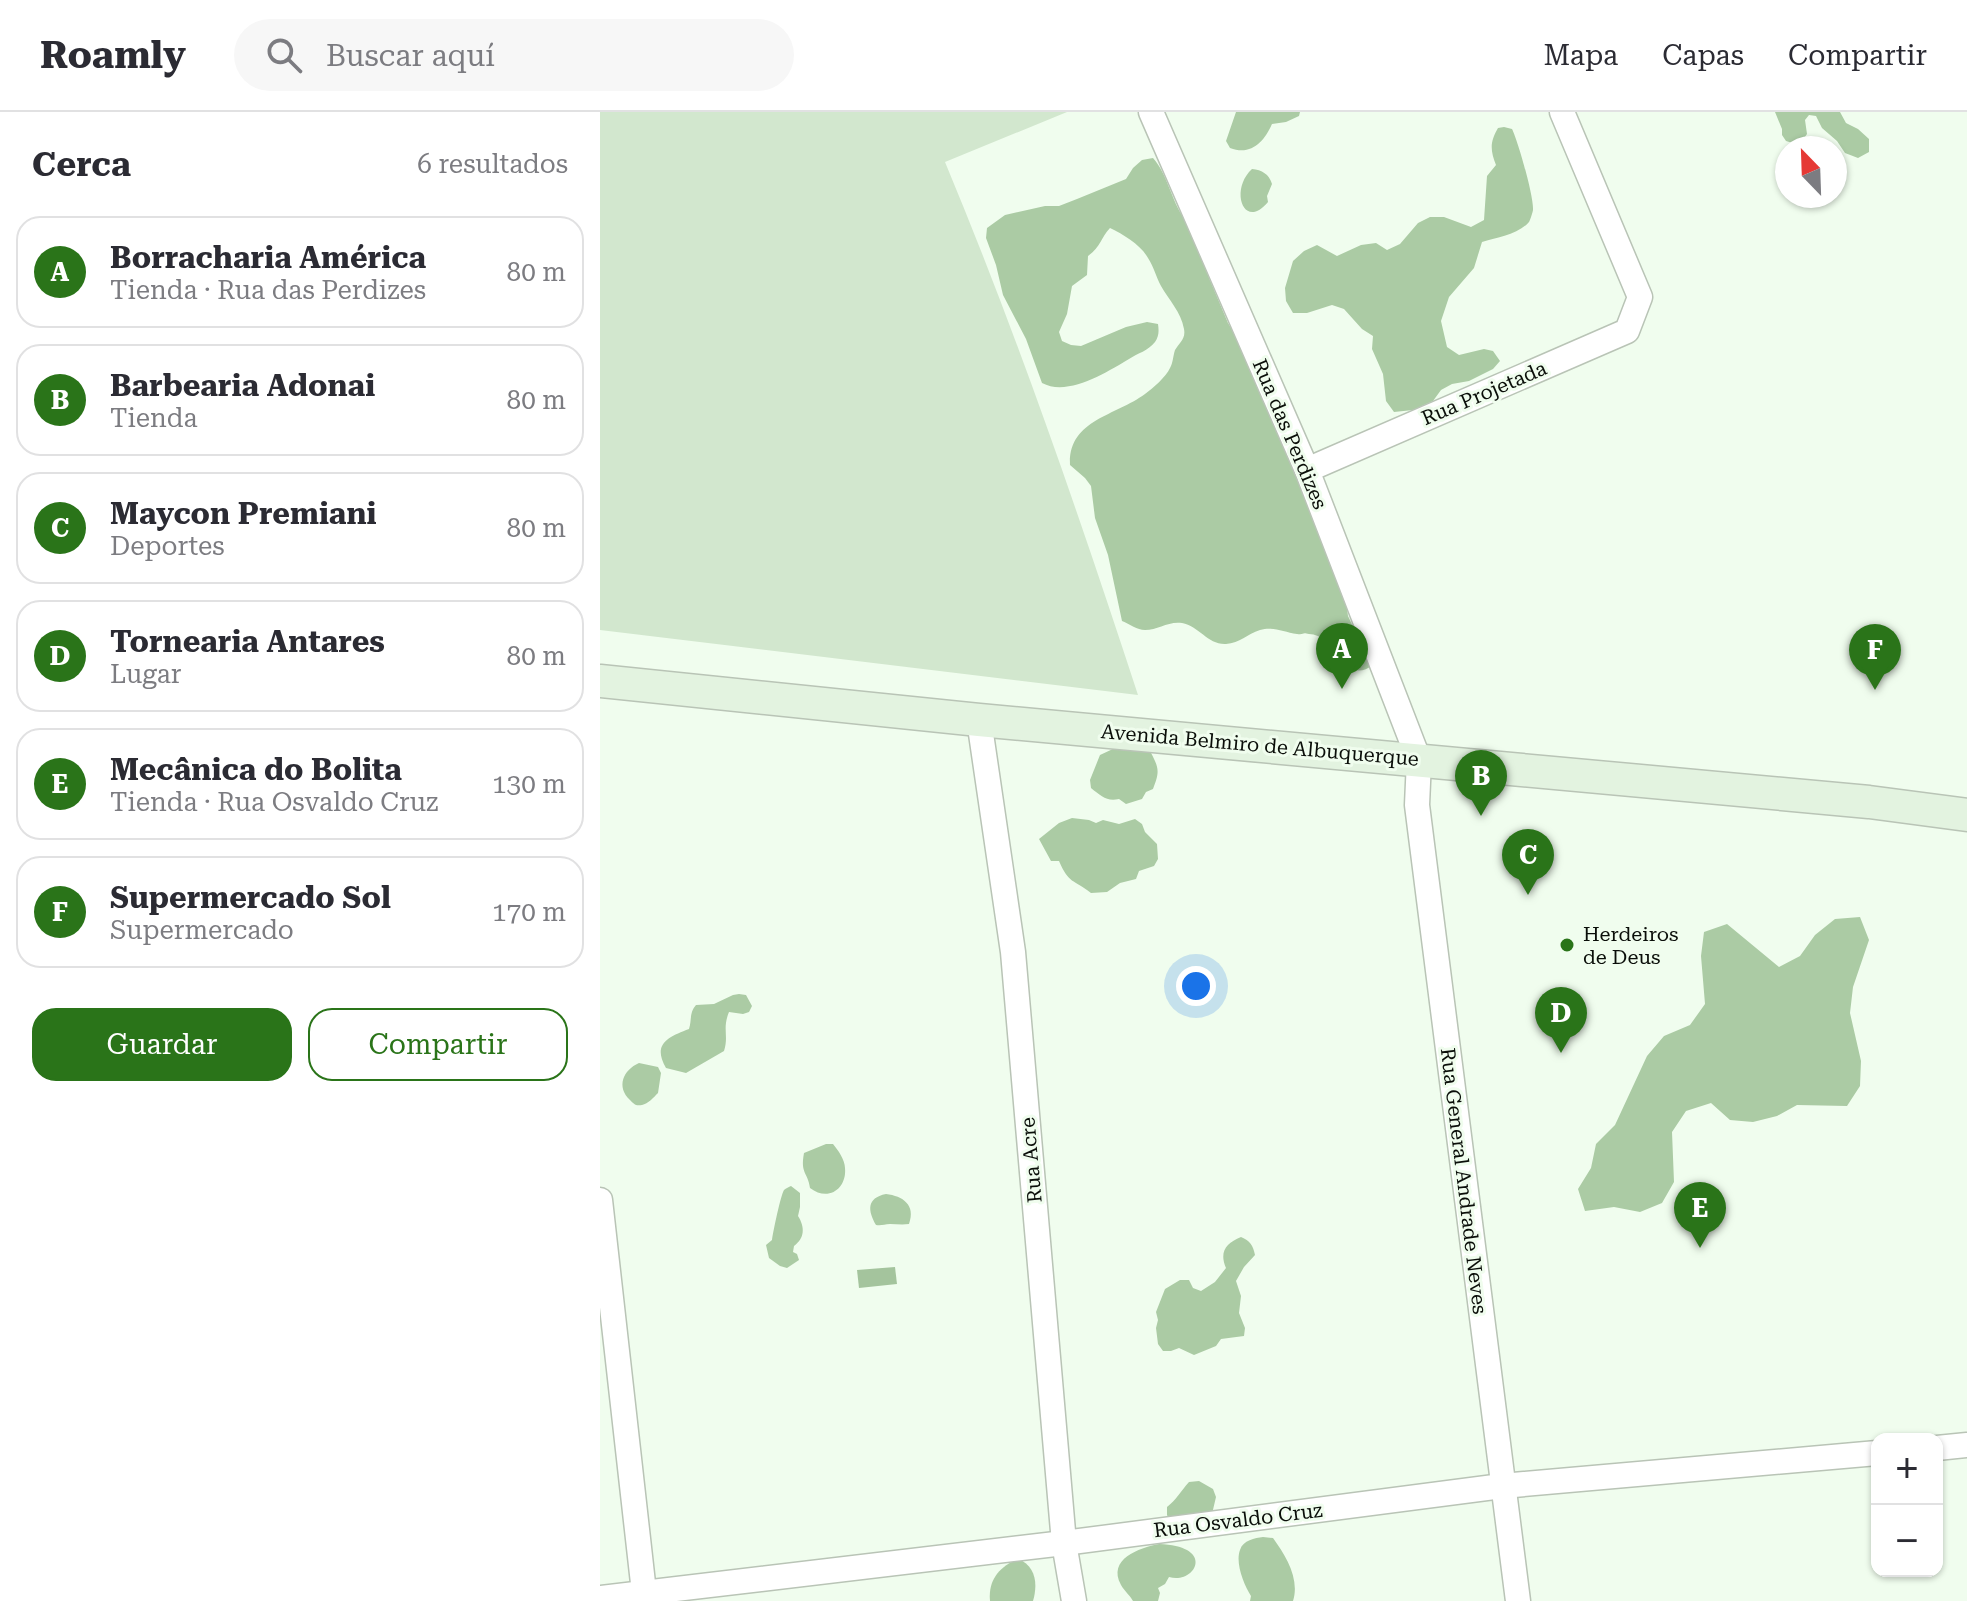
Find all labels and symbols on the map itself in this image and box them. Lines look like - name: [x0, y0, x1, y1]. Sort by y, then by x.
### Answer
- north arrow: [1775, 136, 1847, 208]
- street label: Rua das Perdizes: [1248, 355, 1332, 513]
- street label: Rua Projetada: [1418, 356, 1550, 430]
- pin: A: [1316, 623, 1368, 689]
- pin: F: [1849, 624, 1901, 690]
- street label: Avenida Belmiro de Albuquerque: [1100, 719, 1420, 771]
- pin: B: [1455, 750, 1507, 816]
- pin: C: [1502, 829, 1554, 895]
- place label: Herdeiros de Deus: [1583, 922, 1678, 969]
- marker: Herdeiros de Deus: [1558, 936, 1576, 954]
- your location: [1176, 966, 1216, 1006]
- pin: D: [1535, 987, 1587, 1053]
- street label: Rua General Andrade Neves: [1436, 1046, 1492, 1316]
- street label: Rua Acre: [1015, 1116, 1047, 1204]
- pin: E: [1674, 1182, 1726, 1248]
- street label: Rua Osvaldo Cruz: [1152, 1498, 1324, 1542]

